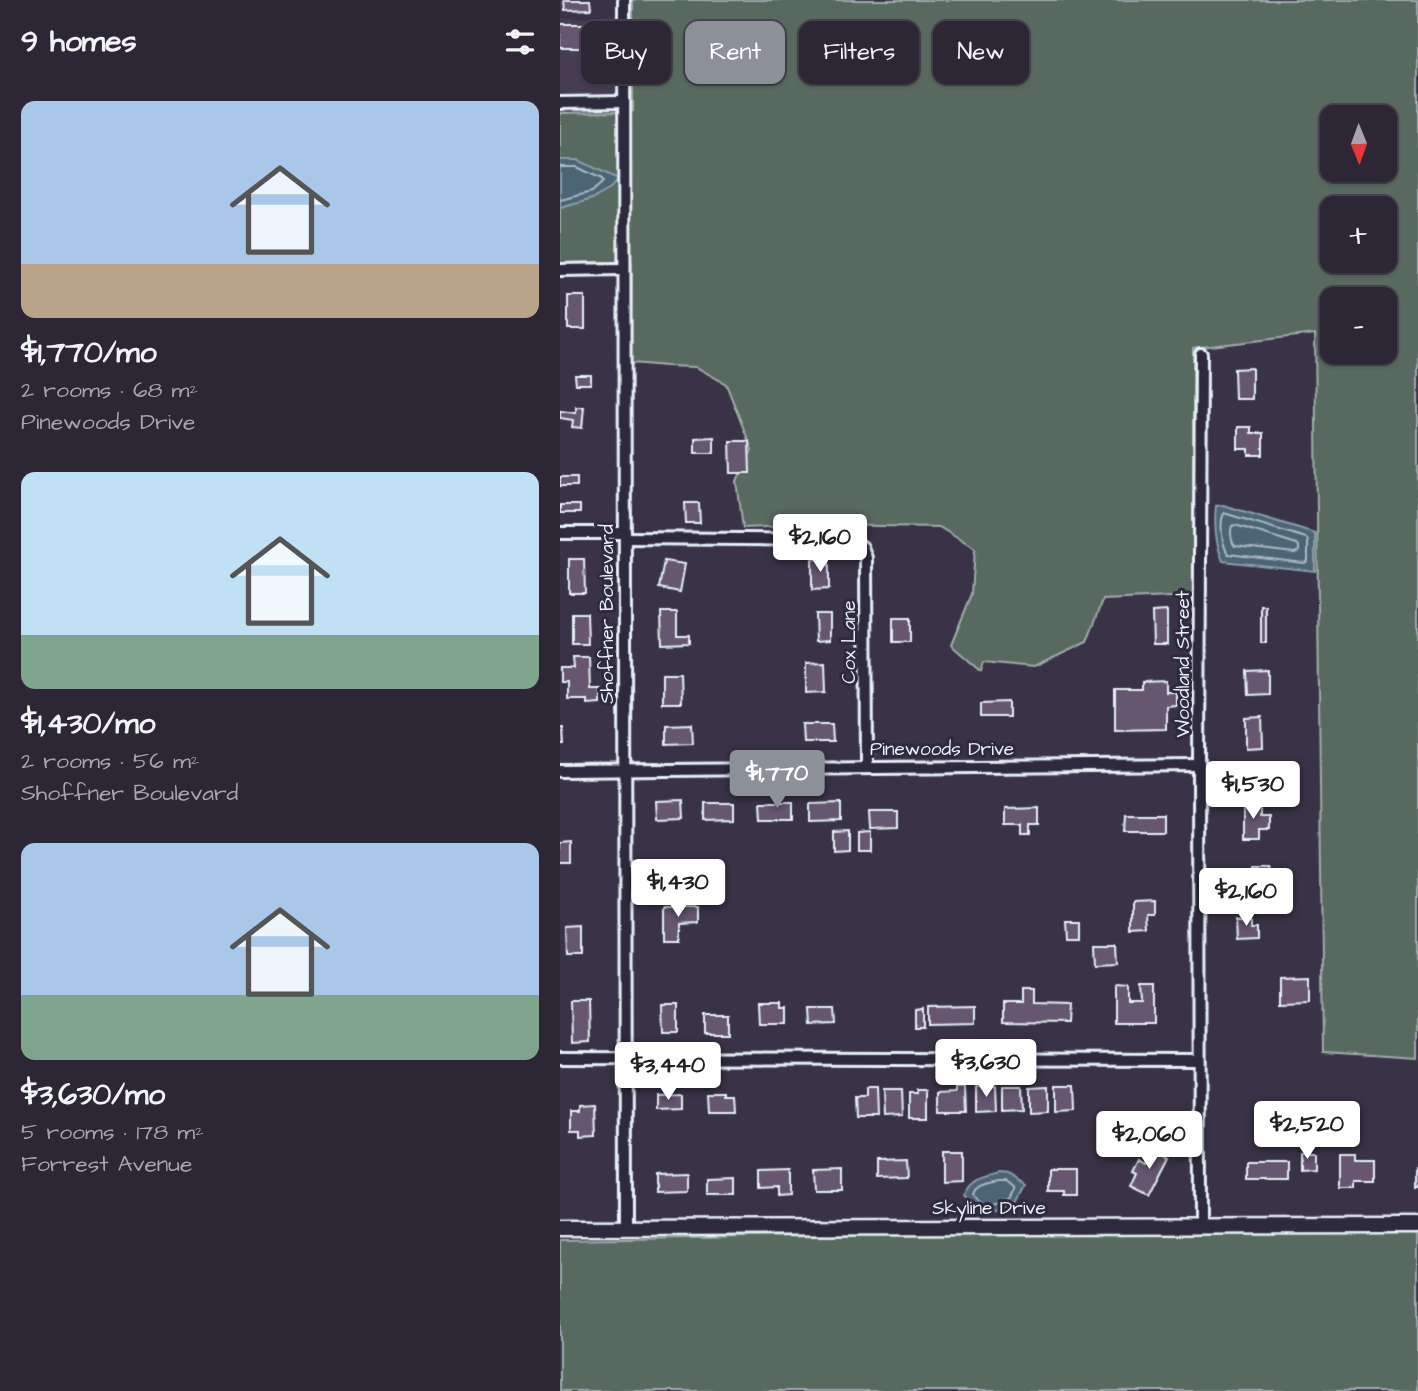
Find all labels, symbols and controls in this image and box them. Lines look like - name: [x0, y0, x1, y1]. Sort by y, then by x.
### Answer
- text: 9 homes: [21, 21, 136, 63]
- chip: Buy: [581, 21, 671, 84]
- chip: Rent: [685, 21, 785, 84]
- chip: Filters: [799, 21, 919, 84]
- chip: New: [933, 21, 1029, 84]
- icon: filters: [501, 23, 539, 61]
- north arrow: [1320, 105, 1396, 182]
- map controls: [1320, 105, 1397, 364]
- icon: home: [217, 147, 343, 273]
- button: +: [1320, 196, 1397, 273]
- button: −: [1320, 287, 1397, 364]
- text: $1,770/mo: [21, 332, 157, 374]
- text: 2 rooms · 68 m²: [21, 374, 198, 406]
- text: Pinewoods Drive: [21, 406, 196, 438]
- pin: $2,160: [763, 514, 877, 574]
- icon: home: [217, 518, 343, 644]
- text: $2,160: [789, 521, 851, 553]
- street label: Shoffner Boulevard: [594, 524, 621, 704]
- street label: Woodland Street: [1170, 590, 1197, 738]
- street label: Cox Lane: [836, 600, 863, 684]
- text: $1,430/mo: [21, 703, 155, 745]
- street label: Pinewoods Drive: [870, 736, 1014, 763]
- text: 2 rooms · 56 m²: [21, 745, 199, 777]
- pin: $1,770: [720, 750, 834, 810]
- text: $1,770: [746, 757, 808, 789]
- pin: $1,530: [1196, 762, 1310, 821]
- text: $1,530: [1222, 768, 1284, 800]
- text: Shoffner Boulevard: [21, 777, 238, 809]
- pin: $1,430: [621, 860, 735, 919]
- text: $1,430: [647, 866, 709, 898]
- pin: $2,160: [1189, 869, 1303, 928]
- text: $2,160: [1215, 875, 1277, 907]
- icon: home: [217, 889, 343, 1015]
- pin: $3,630: [929, 1040, 1043, 1099]
- pin: $3,440: [611, 1042, 725, 1102]
- text: $3,630: [951, 1046, 1021, 1078]
- text: $3,440: [631, 1049, 705, 1081]
- text: $3,630/mo: [21, 1074, 165, 1116]
- pin: $2,520: [1250, 1102, 1364, 1161]
- text: $2,520: [1270, 1108, 1344, 1140]
- pin: $2,060: [1092, 1112, 1206, 1171]
- text: 5 rooms · 178 m²: [21, 1116, 204, 1148]
- text: $2,060: [1112, 1118, 1186, 1150]
- text: Forrest Avenue: [21, 1148, 192, 1180]
- street label: Skyline Drive: [932, 1195, 1046, 1223]

